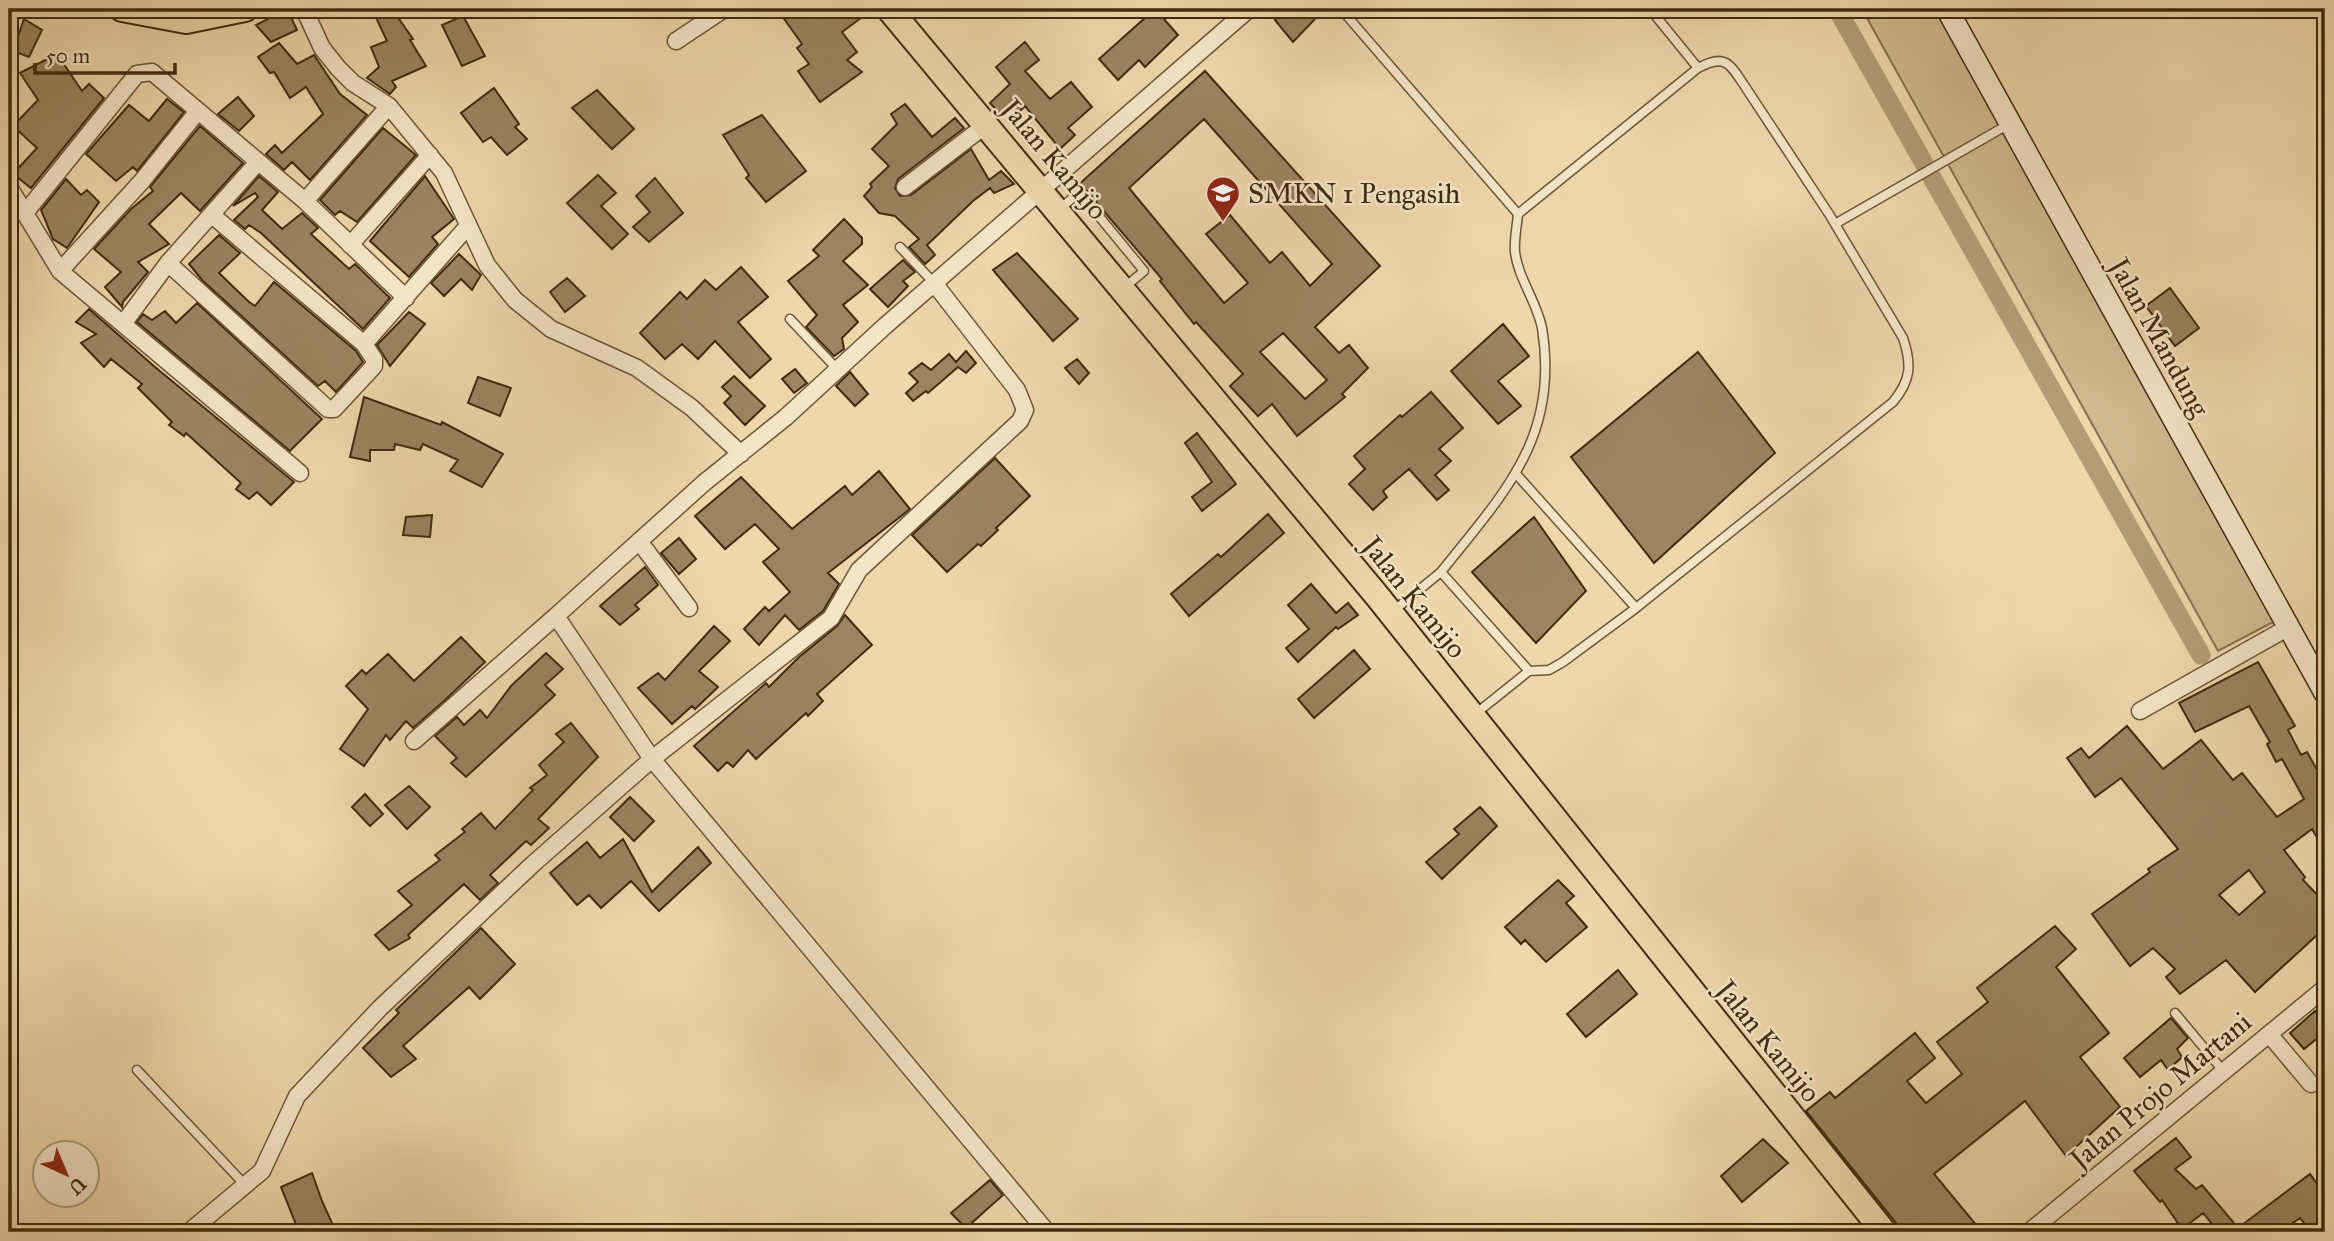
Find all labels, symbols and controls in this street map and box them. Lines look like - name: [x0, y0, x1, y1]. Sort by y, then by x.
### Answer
- scale bar: [35, 32, 175, 76]
- text: 50 m: [46, 43, 91, 69]
- street label: Jalan Kamijo: [992, 89, 1115, 227]
- school or university icon: SMKN 1 Pengasih: [1204, 174, 1242, 223]
- place label: SMKN 1 Pengasih: [1248, 176, 1461, 211]
- street label: Jalan Mandung: [2100, 249, 2218, 424]
- street label: Jalan Kamijo: [1353, 527, 1475, 665]
- street label: Jalan Kamijo: [1707, 971, 1829, 1109]
- street label: Jalan Projo Martani: [2060, 1004, 2259, 1179]
- north arrow: [32, 1140, 102, 1210]
- text: U: [63, 1172, 91, 1200]

